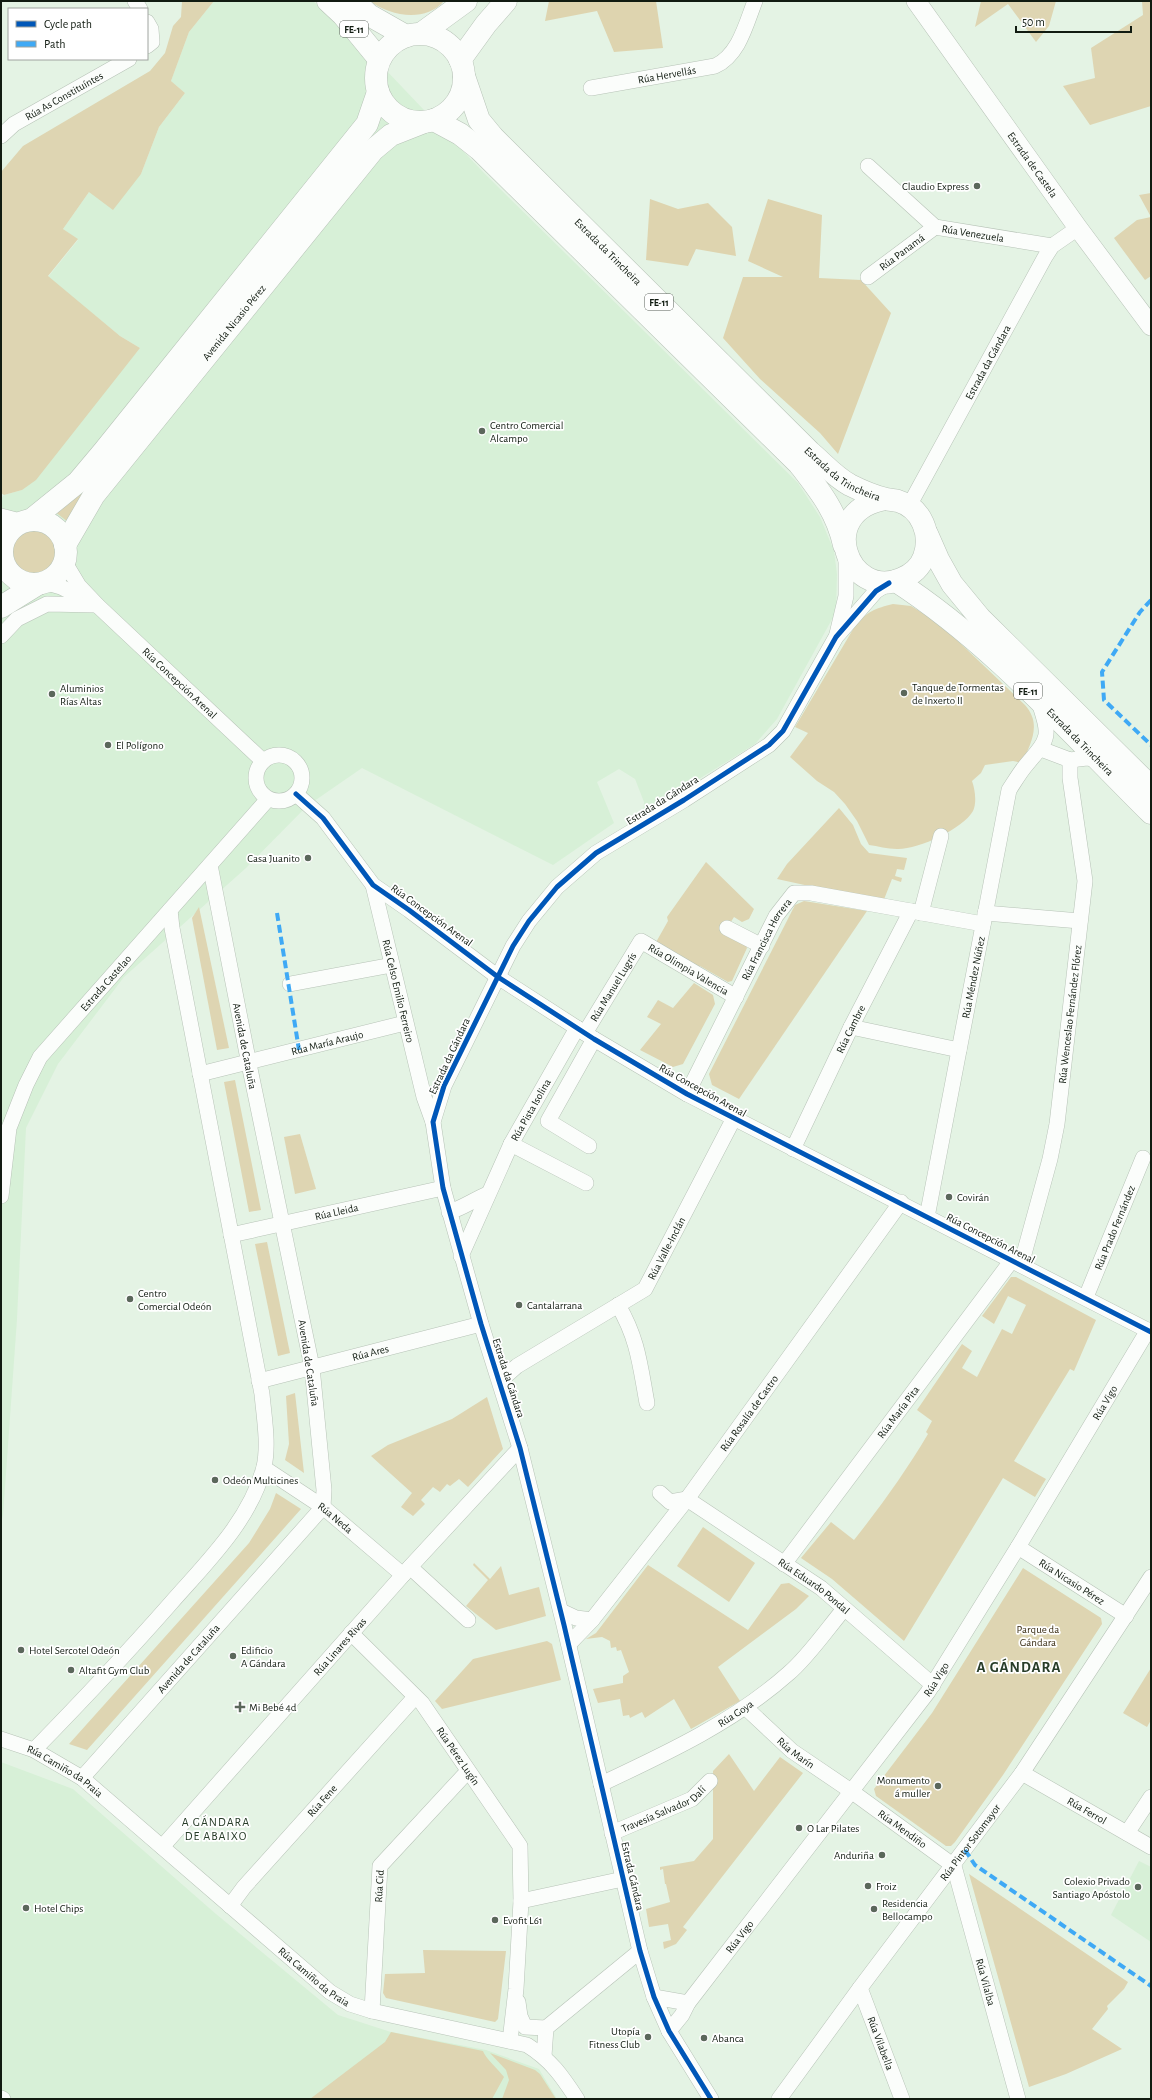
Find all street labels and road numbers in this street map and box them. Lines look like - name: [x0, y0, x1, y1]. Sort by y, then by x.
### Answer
- road number: FE-11: [340, 21, 368, 37]
- street label: Rúa Hervellás: [637, 64, 697, 86]
- street label: Rúa As Constituíntes: [23, 70, 105, 123]
- street label: Estrada de Castela: [1005, 130, 1059, 200]
- street label: Estrada da Trincheira: [572, 216, 644, 287]
- street label: Rúa Venezuela: [941, 223, 1005, 244]
- street label: Rúa Panamá: [877, 232, 927, 273]
- street label: Avenida Nicasio Pérez: [200, 282, 268, 362]
- road number: FE-11: [645, 294, 673, 310]
- street label: Estrada da Gándara: [963, 323, 1013, 401]
- street label: Estrada da Trincheira: [802, 445, 882, 503]
- street label: Rúa Concepción Arenal: [140, 646, 219, 721]
- road number: FE-11: [1014, 683, 1042, 699]
- street label: Estrada da Trincheira: [1045, 706, 1115, 778]
- street label: Estrada da Gándara: [624, 774, 700, 827]
- street label: Rúa Concepción Arenal: [389, 882, 474, 949]
- street label: Rúa Francisca Herrera: [740, 896, 794, 982]
- street label: Rúa Méndez Núñez: [960, 935, 987, 1019]
- street label: Rúa Celso Emilio Ferreiro: [380, 938, 416, 1044]
- street label: Rúa Olimpia Valencia: [646, 942, 730, 997]
- street label: Rúa Wenceslao Fernández Flórez: [1057, 944, 1084, 1084]
- street label: Rúa Manuel Lugrís: [588, 951, 639, 1024]
- street label: Estrada Castelao: [78, 953, 133, 1013]
- street label: Avenida de Cataluña: [231, 1002, 258, 1090]
- street label: Rúa Cambre: [834, 1003, 867, 1055]
- street label: Estrada da Gándara: [427, 1016, 472, 1096]
- street label: Rúa María Araujo: [290, 1029, 364, 1057]
- street label: Rúa Concepción Arenal: [657, 1062, 748, 1119]
- street label: Rúa Pista Isolina: [509, 1077, 553, 1143]
- street label: Rúa Prado Fernández: [1093, 1184, 1137, 1272]
- street label: Rúa Lleida: [314, 1202, 359, 1222]
- street label: Rúa Concepción Arenal: [945, 1211, 1037, 1266]
- street label: Rúa Valle-Inclán: [646, 1215, 687, 1282]
- street label: Avenida de Cataluña: [296, 1319, 321, 1407]
- street label: Estrada da Gándara: [490, 1337, 527, 1419]
- street label: Rúa Ares: [351, 1343, 390, 1363]
- street label: Rúa Rosalía de Castro: [718, 1373, 780, 1453]
- street label: Rúa María Pita: [875, 1384, 921, 1440]
- street label: Rúa Vigo: [1091, 1384, 1120, 1422]
- street label: Rúa Neda: [316, 1500, 354, 1536]
- street label: Rúa Eduardo Pondal: [776, 1556, 852, 1616]
- street label: Rúa Nicasio Pérez: [1037, 1557, 1107, 1607]
- street label: Rúa Linares Rivas: [312, 1616, 368, 1678]
- street label: Avenida de Cataluña: [155, 1622, 222, 1695]
- street label: Rúa Vigo: [922, 1660, 951, 1699]
- street label: Rúa Goya: [716, 1698, 755, 1729]
- street label: Rúa Pérez Lugín: [434, 1725, 482, 1787]
- street label: Rúa Marín: [775, 1735, 816, 1771]
- street label: Rúa Camiño da Praia: [26, 1743, 105, 1799]
- street label: Rúa Fene: [305, 1783, 339, 1819]
- street label: Travesía Salvador Dalí: [620, 1784, 708, 1834]
- street label: Rúa Ferrol: [1065, 1795, 1108, 1826]
- street label: Rúa Pintor Sotomayor: [938, 1802, 1003, 1883]
- street label: Rúa Mendiño: [876, 1808, 929, 1850]
- street label: Estrada Gándara: [619, 1841, 646, 1912]
- street label: Rúa Cid: [373, 1869, 386, 1903]
- street label: Rúa Vigo: [724, 1918, 756, 1955]
- street label: Rúa Camiño da Praia: [276, 1945, 352, 2009]
- street label: Rúa Vilalba: [974, 1957, 997, 2007]
- street label: Rúa Vilabella: [865, 2015, 896, 2072]

